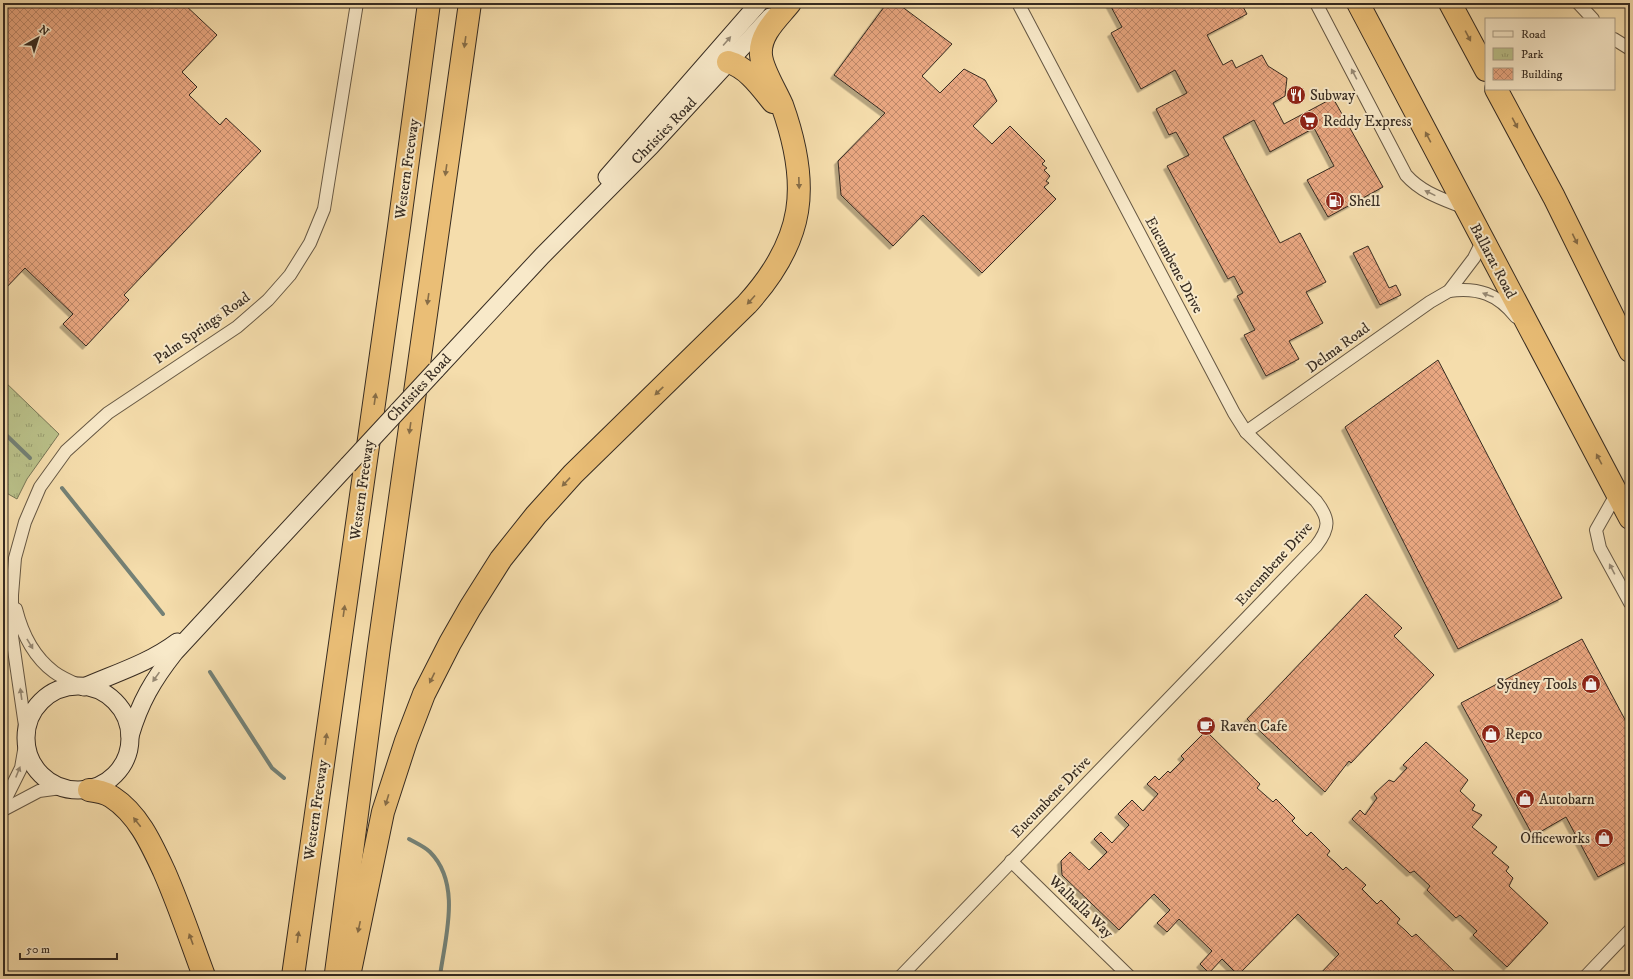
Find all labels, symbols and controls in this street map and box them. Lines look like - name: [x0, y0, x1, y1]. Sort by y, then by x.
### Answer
- north arrow: [18, 18, 58, 58]
- legend: [1485, 18, 1615, 90]
- text: N: [36, 23, 52, 39]
- text: Road: [1521, 27, 1546, 42]
- one-way arrow: [1465, 31, 1471, 42]
- one-way arrow: [722, 35, 731, 46]
- one-way arrow: [462, 36, 468, 48]
- text: Park: [1521, 47, 1543, 62]
- text: Building: [1521, 67, 1562, 82]
- one-way arrow: [1351, 69, 1357, 80]
- restaurant icon: Subway: [1285, 84, 1307, 106]
- place label: Subway: [1310, 86, 1356, 105]
- street label: Christies Road: [627, 93, 701, 169]
- supermarket icon: Reddy Express: [1298, 110, 1320, 132]
- place label: Reddy Express: [1323, 112, 1412, 131]
- street label: Western Freeway: [390, 117, 424, 221]
- one-way arrow: [1511, 118, 1518, 129]
- one-way arrow: [1425, 131, 1432, 143]
- one-way arrow: [443, 164, 449, 176]
- one-way arrow: [795, 177, 802, 189]
- fuel station icon: Shell: [1324, 190, 1346, 212]
- one-way arrow: [1425, 190, 1436, 196]
- place label: Shell: [1349, 192, 1380, 211]
- street label: Eucumbene Drive: [1141, 213, 1207, 317]
- street label: Ballarat Road: [1465, 220, 1521, 302]
- one-way arrow: [1572, 233, 1578, 244]
- street label: Palm Springs Road: [150, 287, 254, 368]
- one-way arrow: [1482, 291, 1494, 297]
- one-way arrow: [425, 293, 431, 305]
- one-way arrow: [747, 295, 756, 305]
- street label: Delma Road: [1303, 318, 1374, 377]
- street label: Christies Road: [383, 350, 456, 426]
- one-way arrow: [654, 386, 664, 396]
- one-way arrow: [371, 393, 378, 405]
- one-way arrow: [407, 422, 413, 434]
- street label: Western Freeway: [345, 438, 379, 542]
- one-way arrow: [1595, 453, 1602, 465]
- one-way arrow: [561, 477, 571, 487]
- street label: Eucumbene Drive: [1231, 518, 1317, 610]
- one-way arrow: [1608, 563, 1615, 575]
- one-way arrow: [341, 605, 347, 617]
- one-way arrow: [26, 639, 34, 649]
- one-way arrow: [152, 671, 160, 682]
- one-way arrow: [429, 672, 435, 684]
- shop icon: Sydney Tools: [1580, 673, 1602, 695]
- place label: Sydney Tools: [1497, 675, 1577, 694]
- one-way arrow: [18, 688, 24, 700]
- cafe icon: Raven Cafe: [1195, 715, 1217, 737]
- place label: Raven Cafe: [1220, 717, 1287, 736]
- shop icon: Repco: [1480, 723, 1502, 745]
- place label: Repco: [1505, 725, 1542, 744]
- one-way arrow: [323, 733, 329, 745]
- street label: Eucumbene Drive: [1007, 752, 1095, 842]
- street label: Western Freeway: [299, 758, 333, 862]
- one-way arrow: [16, 766, 22, 778]
- shop icon: Autobarn: [1514, 788, 1536, 810]
- place label: Autobarn: [1539, 790, 1595, 809]
- one-way arrow: [384, 794, 390, 806]
- one-way arrow: [133, 816, 141, 827]
- shop icon: Officeworks: [1593, 827, 1615, 849]
- place label: Officeworks: [1520, 829, 1590, 848]
- street label: Walhalla Way: [1044, 871, 1118, 943]
- one-way arrow: [356, 921, 362, 933]
- one-way arrow: [295, 931, 301, 943]
- one-way arrow: [188, 933, 194, 945]
- scale bar: [20, 935, 117, 961]
- text: 50 m: [26, 942, 50, 957]

